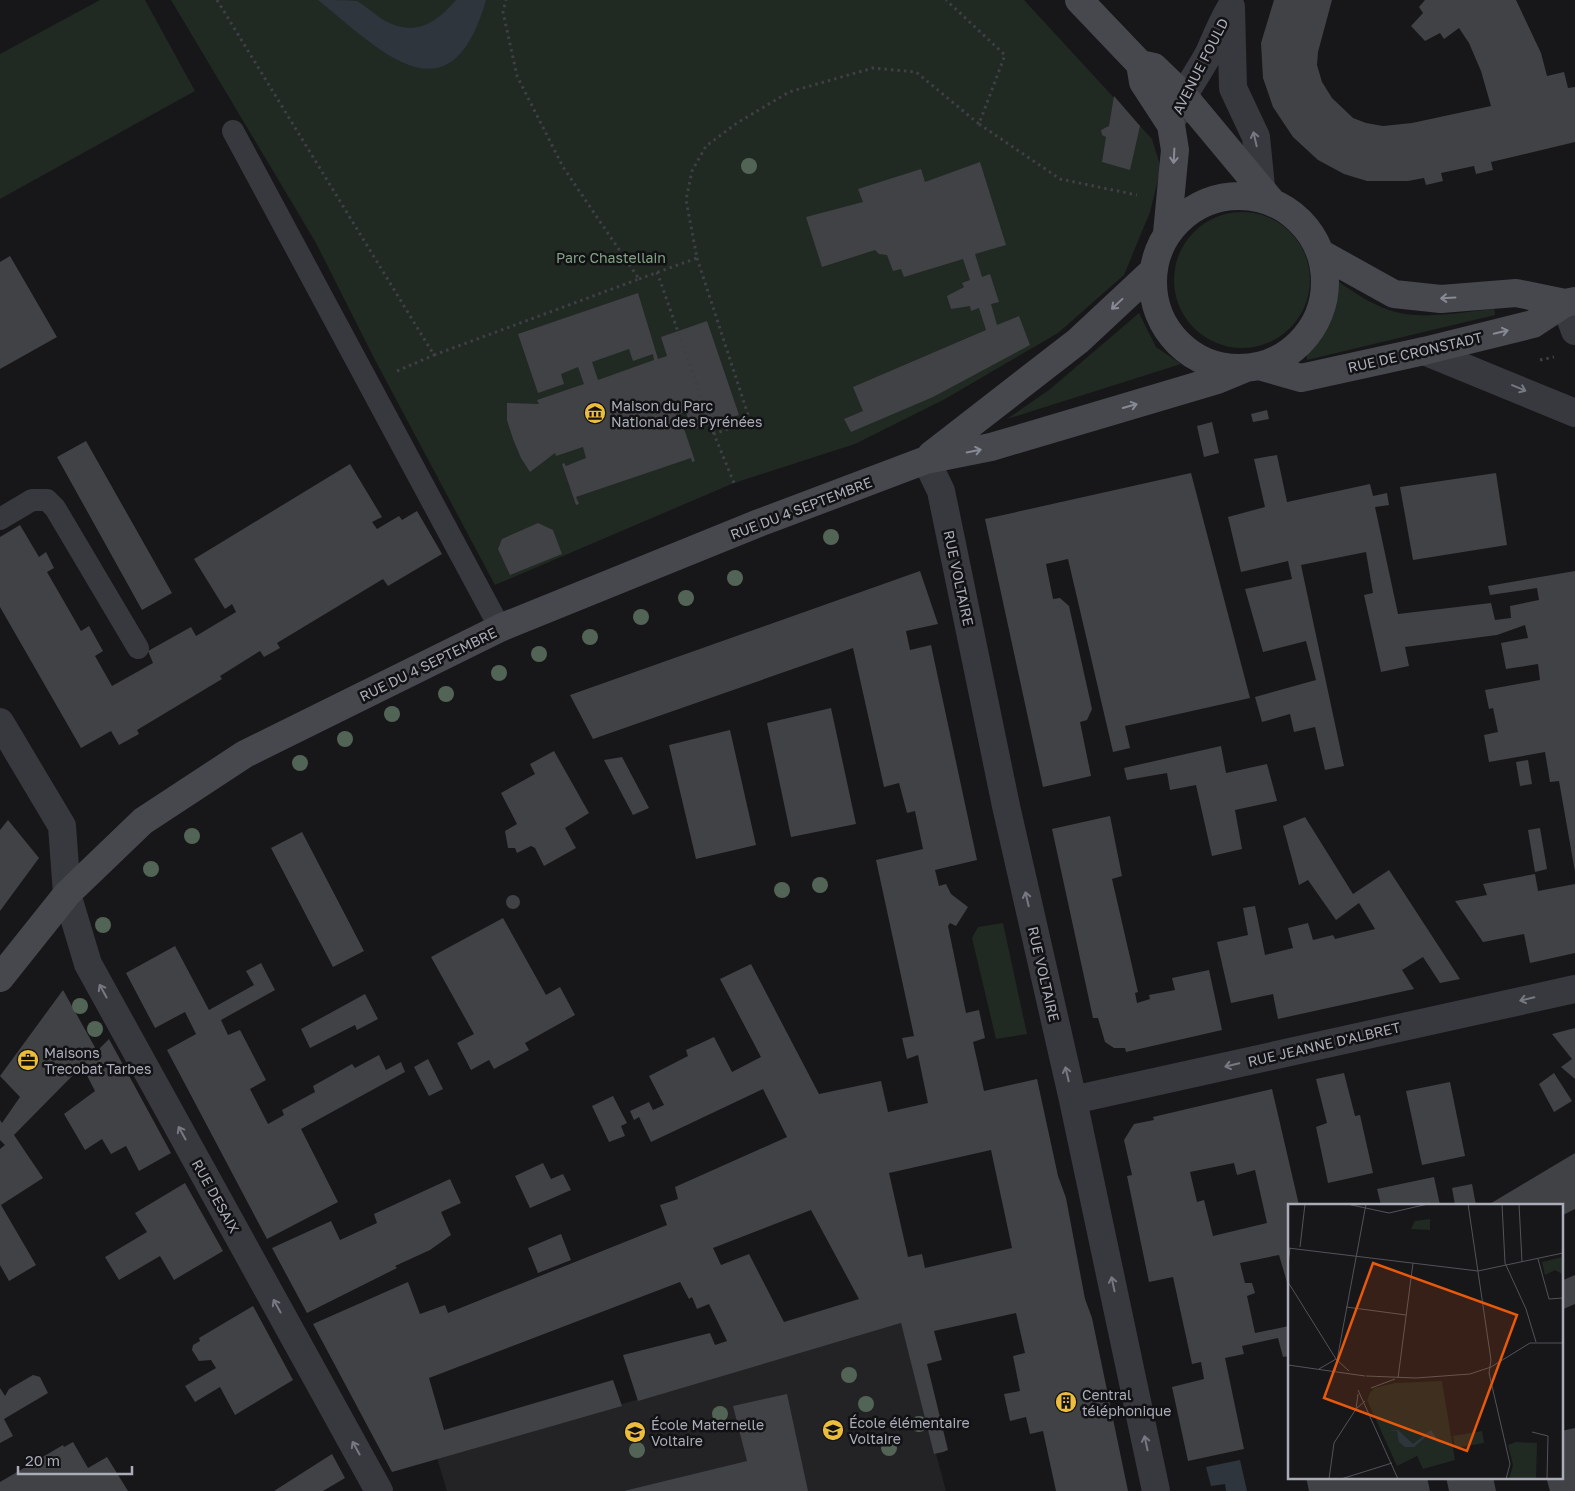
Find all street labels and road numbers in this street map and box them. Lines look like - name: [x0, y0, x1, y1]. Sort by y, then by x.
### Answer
- street label: AVENUE FOULD: [1168, 15, 1232, 117]
- street label: RUE DE CRONSTADT: [1346, 328, 1484, 376]
- street label: RUE DU 4 SEPTEMBRE: [728, 473, 874, 543]
- street label: RUE VOLTAIRE: [941, 529, 977, 627]
- street label: RUE DU 4 SEPTEMBRE: [357, 623, 499, 705]
- street label: RUE VOLTAIRE: [1025, 925, 1063, 1023]
- street label: RUE JEANNE D'ALBRET: [1246, 1018, 1402, 1070]
- street label: RUE DESAIX: [189, 1156, 243, 1236]

